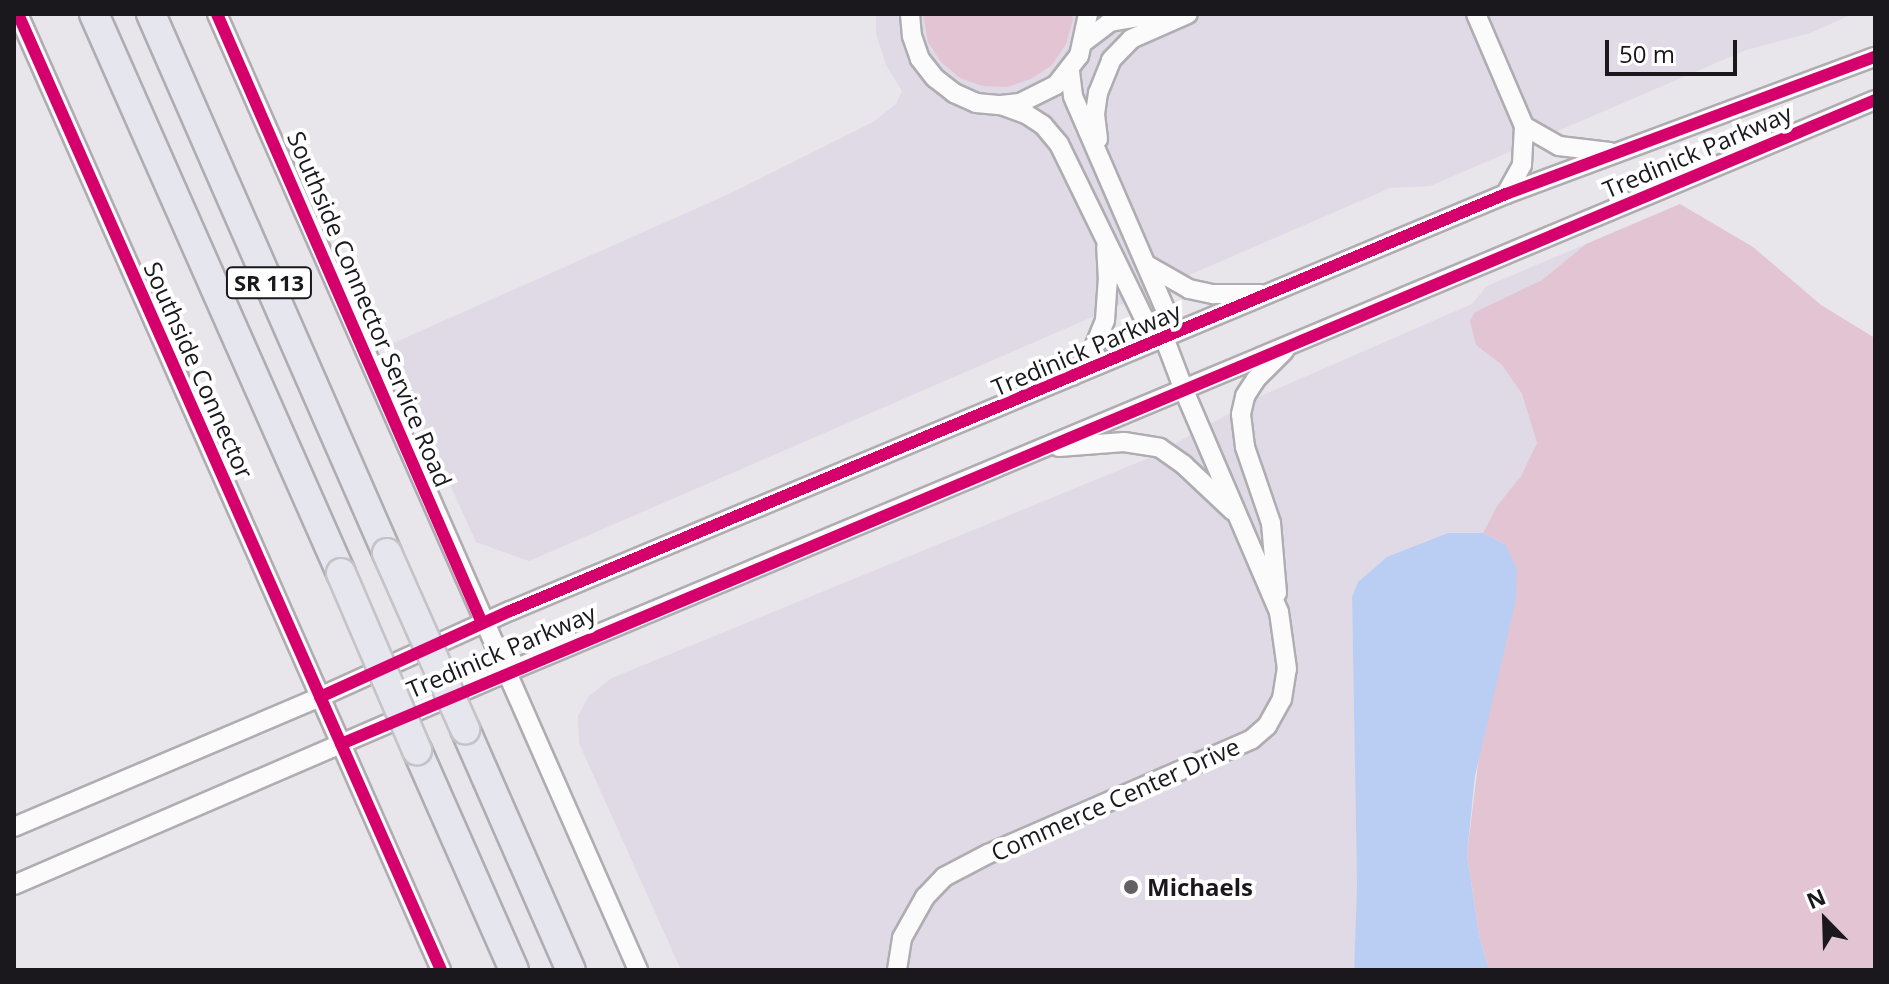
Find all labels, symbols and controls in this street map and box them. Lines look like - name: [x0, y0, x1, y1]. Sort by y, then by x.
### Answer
- scale bar: [1609, 24, 1741, 74]
- text: 50 m: [1619, 37, 1675, 70]
- street label: Tredinick Parkway: [1598, 98, 1796, 204]
- street label: Southside Connector Service Road: [282, 127, 458, 491]
- street label: Southside Connector: [138, 257, 260, 483]
- road number: SR 113: [225, 265, 313, 301]
- street label: Tredinick Parkway: [987, 296, 1185, 402]
- street label: Tredinick Parkway: [402, 598, 600, 704]
- street label: Commerce Center Drive: [986, 731, 1244, 867]
- place label: Michaels: [1147, 873, 1253, 901]
- marker: Michaels: [1122, 878, 1140, 896]
- north arrow: [1785, 880, 1865, 960]
- text: N: [1802, 881, 1830, 915]

